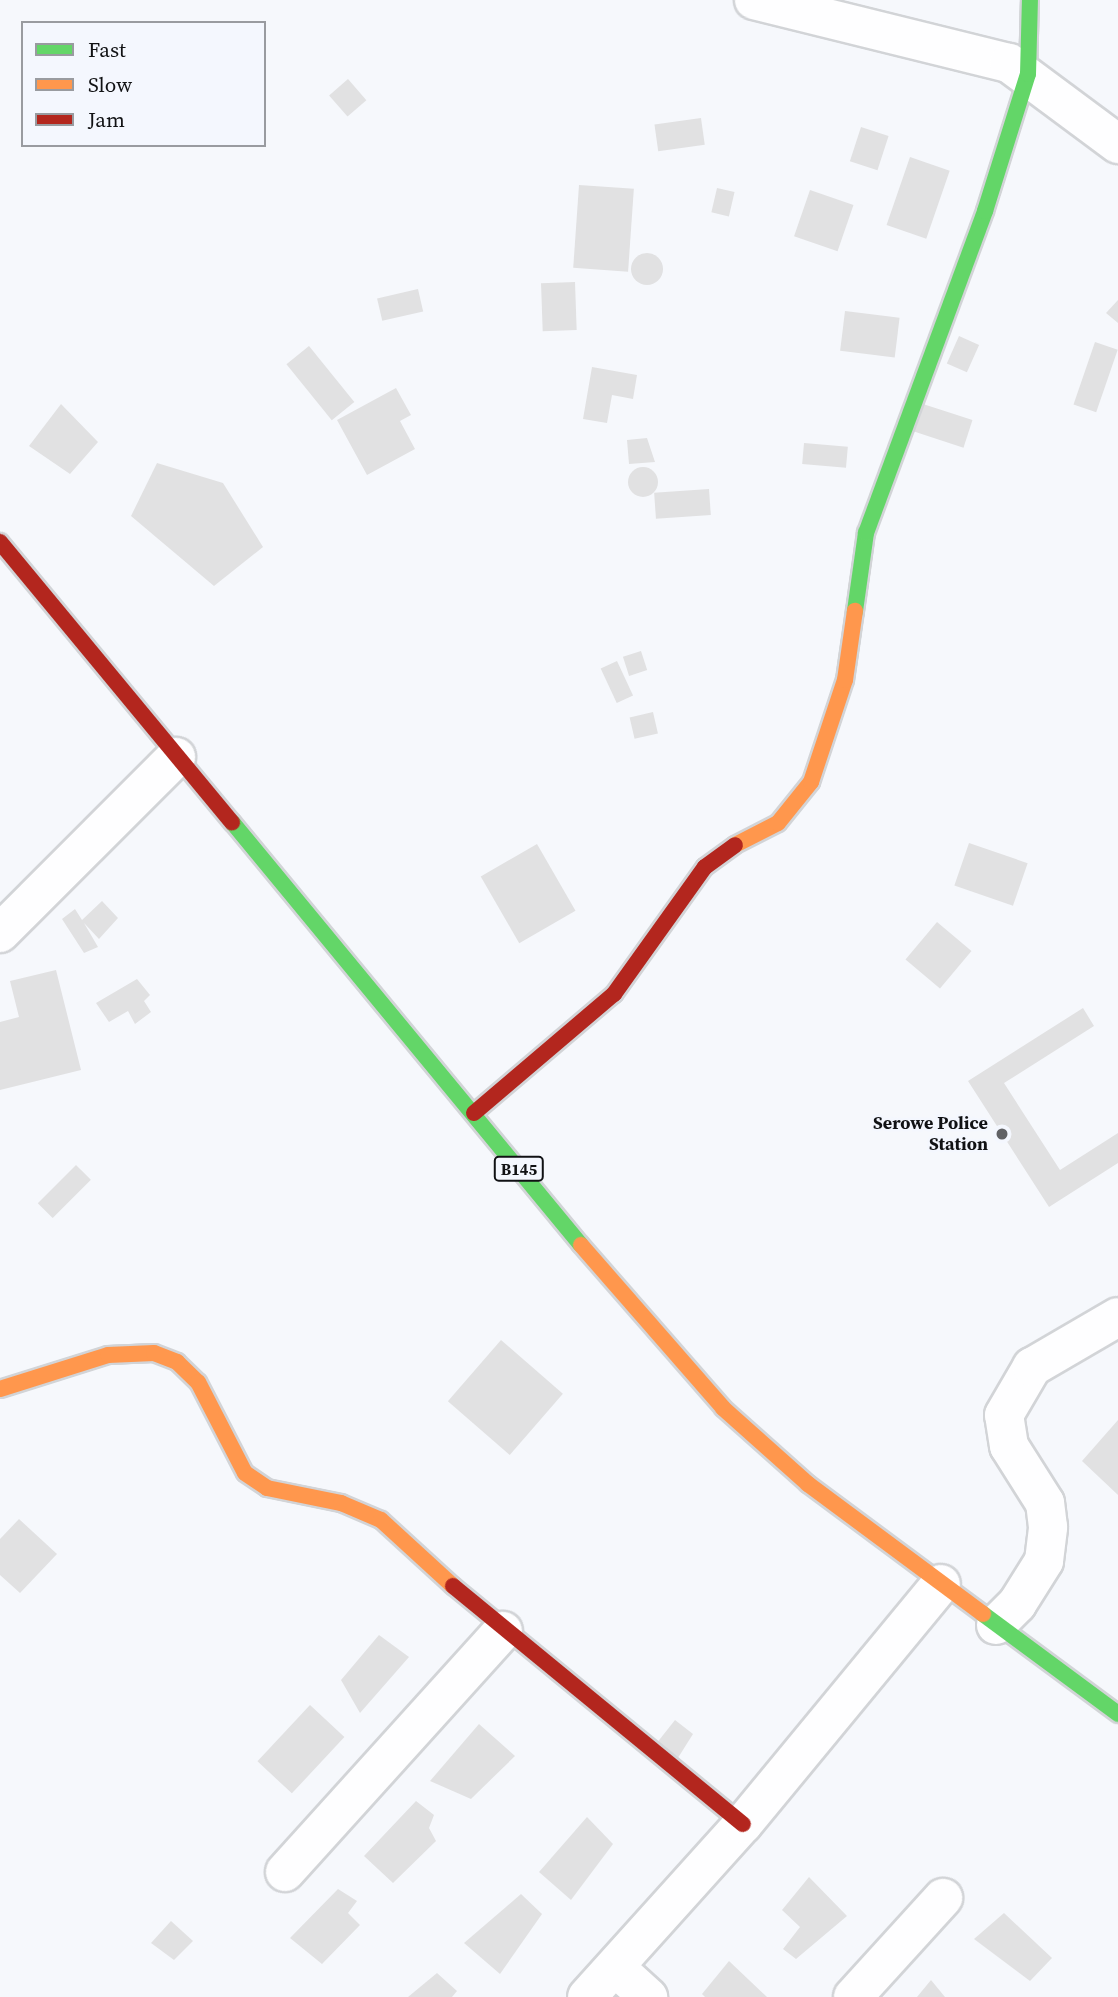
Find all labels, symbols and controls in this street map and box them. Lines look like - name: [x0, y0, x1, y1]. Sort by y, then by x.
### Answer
- legend: [21, 21, 266, 147]
- text: Fast: [88, 35, 126, 64]
- text: Slow: [88, 70, 132, 99]
- text: Jam: [88, 105, 125, 134]
- place label: Serowe Police Station: [873, 1113, 988, 1156]
- marker: Serowe Police Station: [994, 1126, 1010, 1142]
- road number: B145: [493, 1156, 545, 1182]

